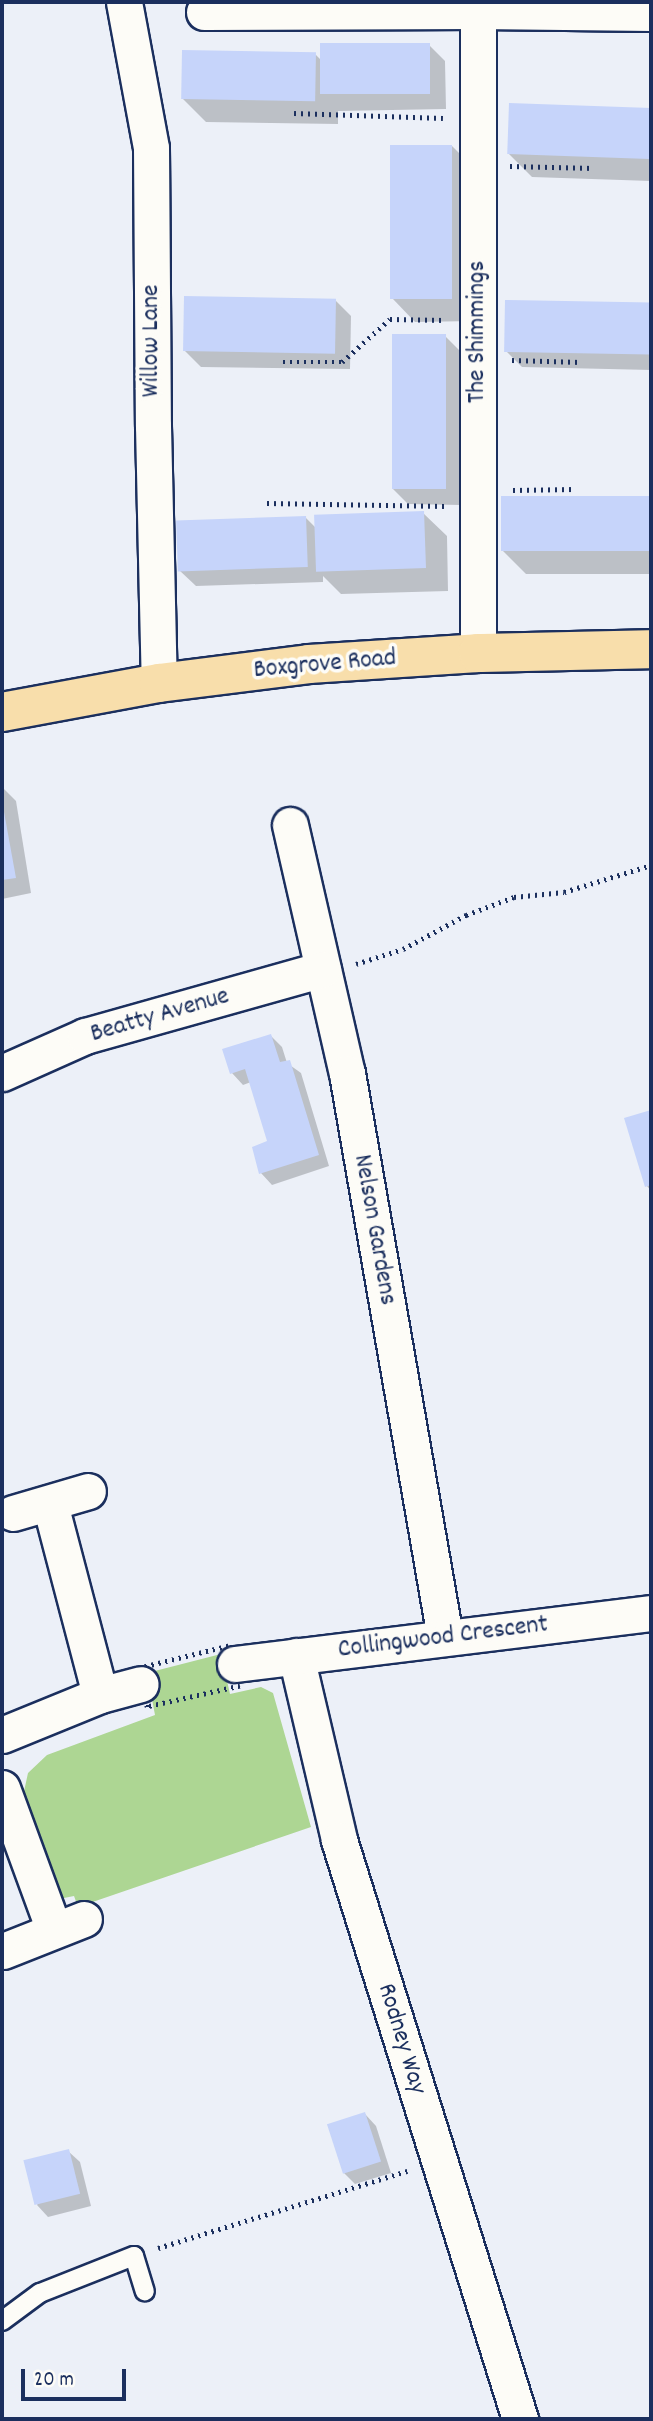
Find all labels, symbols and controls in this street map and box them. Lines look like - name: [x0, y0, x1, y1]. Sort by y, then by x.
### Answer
- street label: The Shimmings: [462, 261, 494, 403]
- street label: Willow Lane: [136, 285, 168, 397]
- street label: Boxgrove Road: [252, 643, 398, 687]
- street label: Beatty Avenue: [87, 981, 233, 1051]
- street label: Nelson Gardens: [345, 1152, 403, 1308]
- street label: Collingwood Crescent: [336, 1610, 550, 1666]
- street label: Rodney Way: [369, 1980, 433, 2098]
- scale bar: [24, 2354, 130, 2398]
- text: 20 m: [34, 2366, 74, 2396]

